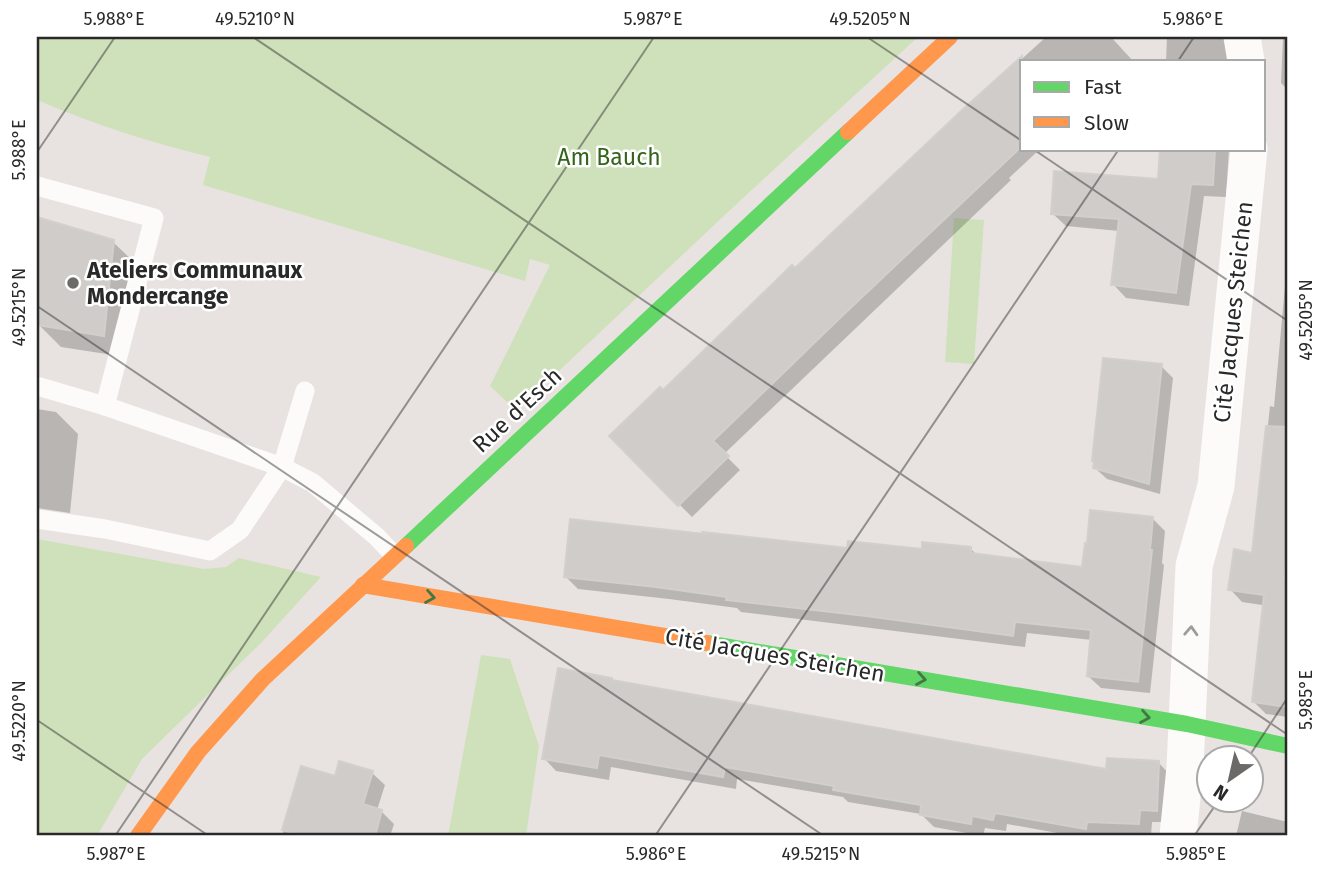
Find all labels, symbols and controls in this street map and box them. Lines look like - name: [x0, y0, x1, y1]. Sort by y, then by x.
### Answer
- text: 5.988°E: [83, 8, 145, 30]
- text: 49.5210°N: [215, 8, 295, 30]
- text: 5.987°E: [623, 8, 683, 30]
- text: 49.5205°N: [829, 8, 911, 30]
- text: 5.986°E: [1163, 8, 1223, 30]
- legend: [1020, 60, 1266, 150]
- text: Fast: [1084, 74, 1122, 100]
- text: Slow: [1084, 110, 1129, 136]
- text: 5.988°E: [8, 119, 30, 181]
- park label: Am Bauch: [557, 143, 661, 171]
- street label: Cité Jacques Steichen: [1207, 200, 1259, 424]
- place label: Ateliers Communaux Mondercange: [86, 256, 303, 310]
- text: 49.5215°N: [8, 268, 30, 346]
- marker: Ateliers Communaux Mondercange: [65, 275, 81, 291]
- text: 49.5205°N: [1295, 279, 1317, 361]
- street label: Rue d'Esch: [466, 362, 568, 458]
- one-way arrow: [425, 589, 436, 604]
- street label: Cité Jacques Steichen: [663, 622, 887, 688]
- one-way arrow: [1184, 626, 1199, 637]
- text: 5.985°E: [1295, 670, 1317, 730]
- one-way arrow: [915, 671, 926, 686]
- text: 49.5220°N: [8, 680, 30, 762]
- one-way arrow: [1139, 709, 1151, 724]
- north arrow: [1196, 744, 1266, 814]
- text: N: [1209, 780, 1232, 806]
- text: 5.987°E: [86, 843, 146, 865]
- text: 5.986°E: [626, 843, 686, 865]
- text: 49.5215°N: [782, 843, 860, 865]
- text: 5.985°E: [1166, 843, 1226, 865]

